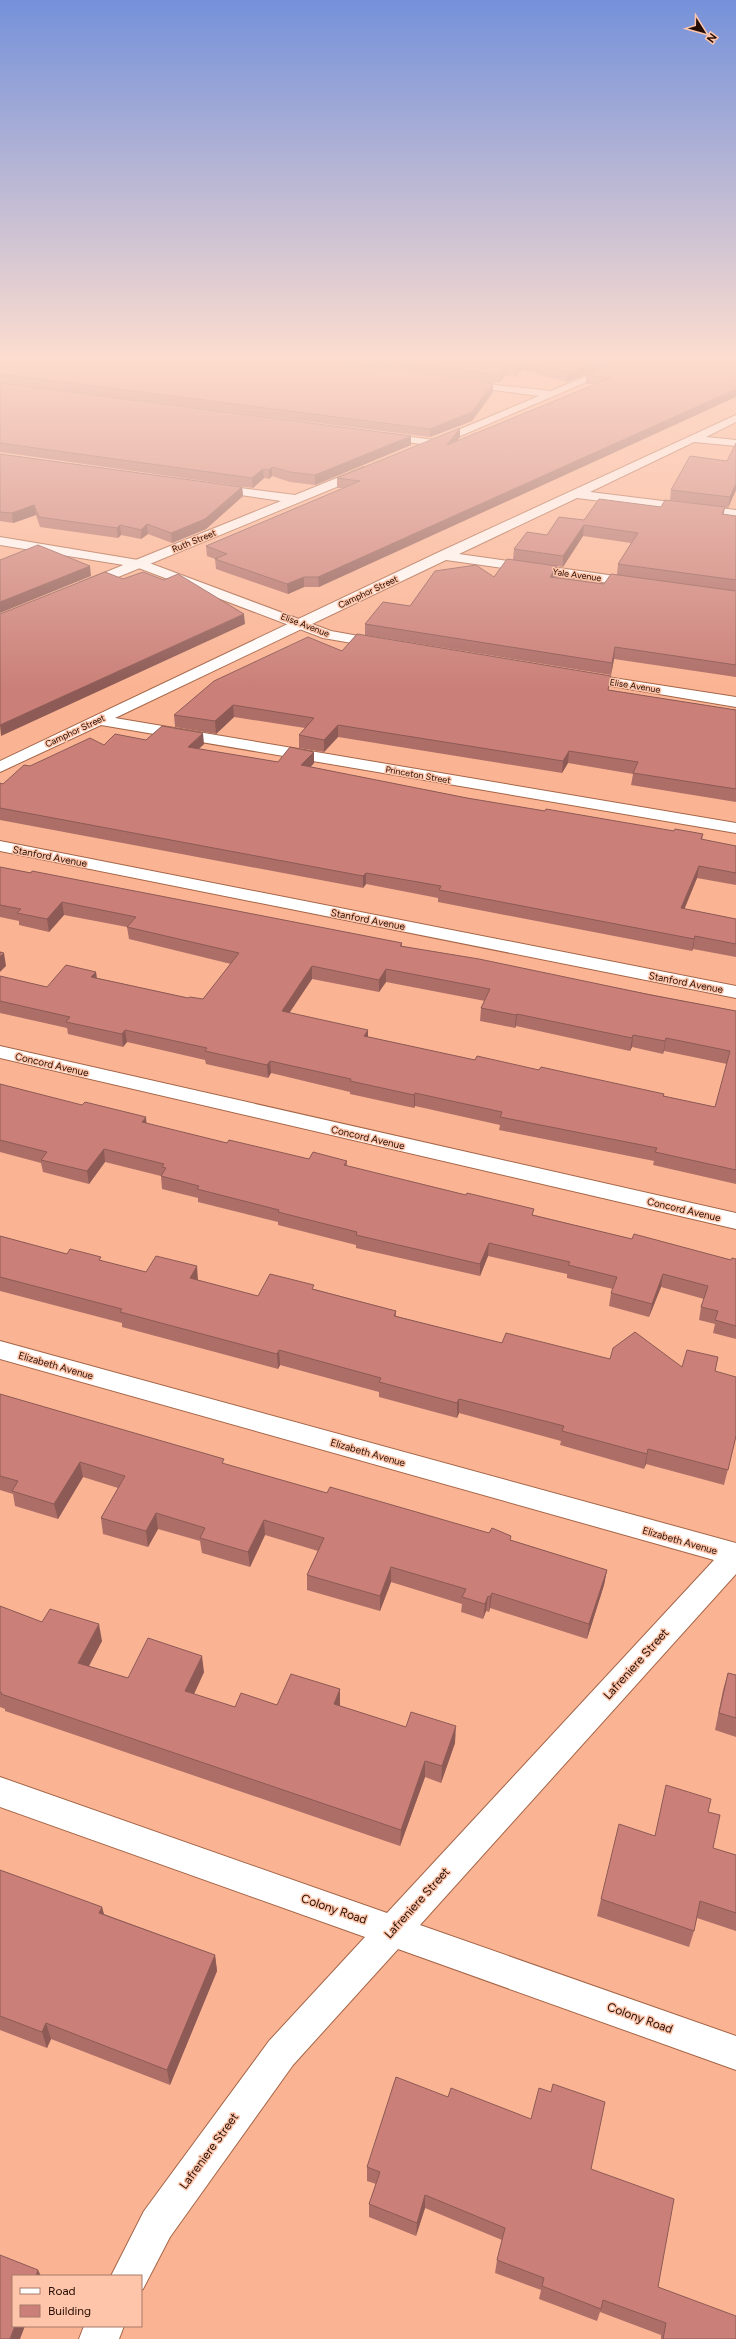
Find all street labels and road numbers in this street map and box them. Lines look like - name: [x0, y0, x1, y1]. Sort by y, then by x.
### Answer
- street label: Ruth Street: [170, 527, 218, 554]
- street label: Yale Avenue: [552, 566, 602, 583]
- street label: Camphor Street: [336, 573, 400, 610]
- street label: Elise Avenue: [279, 610, 331, 639]
- street label: Elise Avenue: [609, 676, 661, 695]
- street label: Camphor Street: [43, 712, 107, 749]
- street label: Princeton Street: [385, 763, 452, 786]
- street label: Stanford Avenue: [12, 843, 89, 870]
- street label: Stanford Avenue: [330, 906, 407, 933]
- street label: Stanford Avenue: [648, 969, 725, 996]
- street label: Concord Avenue: [14, 1050, 91, 1079]
- street label: Concord Avenue: [330, 1123, 407, 1152]
- street label: Concord Avenue: [646, 1195, 723, 1224]
- street label: Elizabeth Avenue: [17, 1349, 95, 1383]
- street label: Elizabeth Avenue: [329, 1436, 407, 1470]
- street label: Elizabeth Avenue: [641, 1524, 719, 1558]
- street label: Lafreniere Street: [600, 1625, 672, 1702]
- street label: Lafreniere Street: [381, 1864, 453, 1941]
- street label: Colony Road: [299, 1891, 369, 1927]
- street label: Colony Road: [605, 2000, 675, 2036]
- street label: Lafreniere Street: [177, 2110, 242, 2192]

